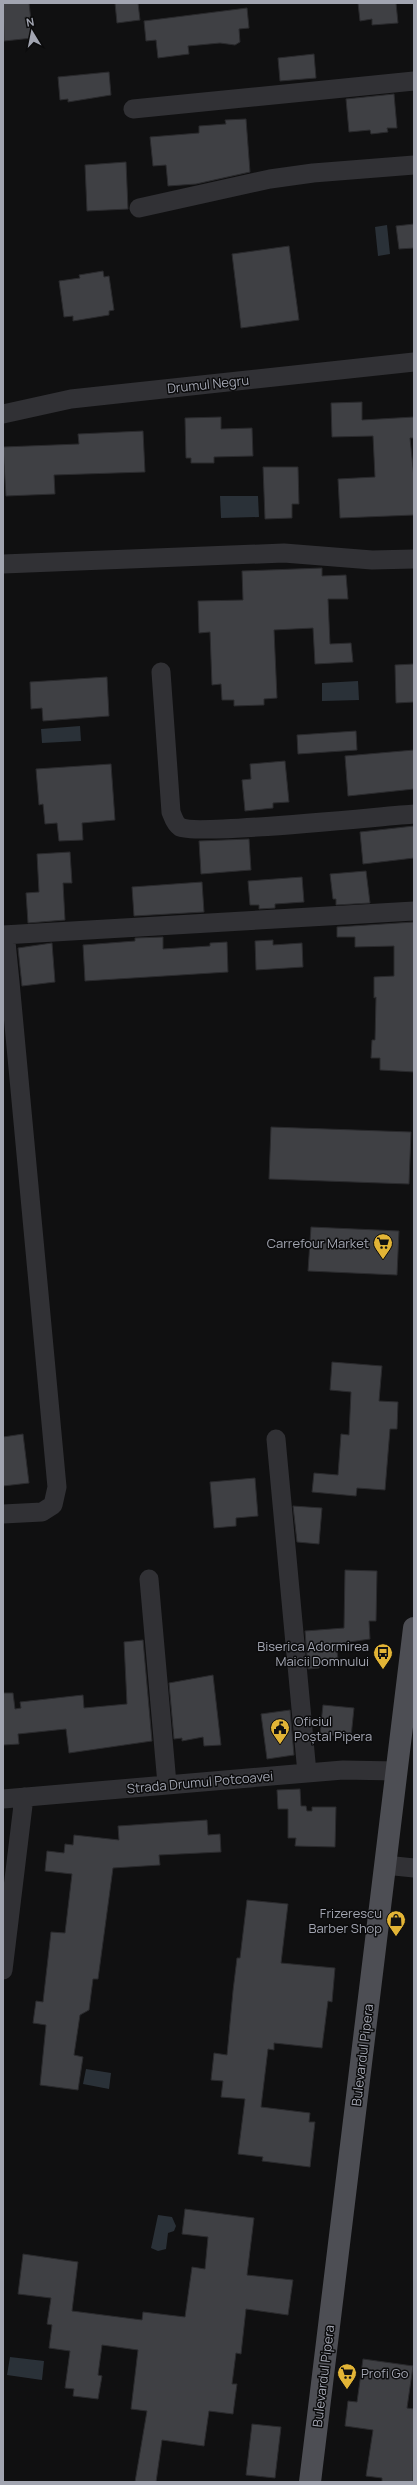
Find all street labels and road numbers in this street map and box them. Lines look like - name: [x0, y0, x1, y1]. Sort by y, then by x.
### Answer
- street label: Drumul Negru: [166, 371, 250, 397]
- street label: Strada Drumul Potcoavei: [126, 1767, 274, 1797]
- street label: Bulevardul Pipera: [347, 2003, 377, 2107]
- street label: Bulevardul Pipera: [308, 2324, 338, 2428]

